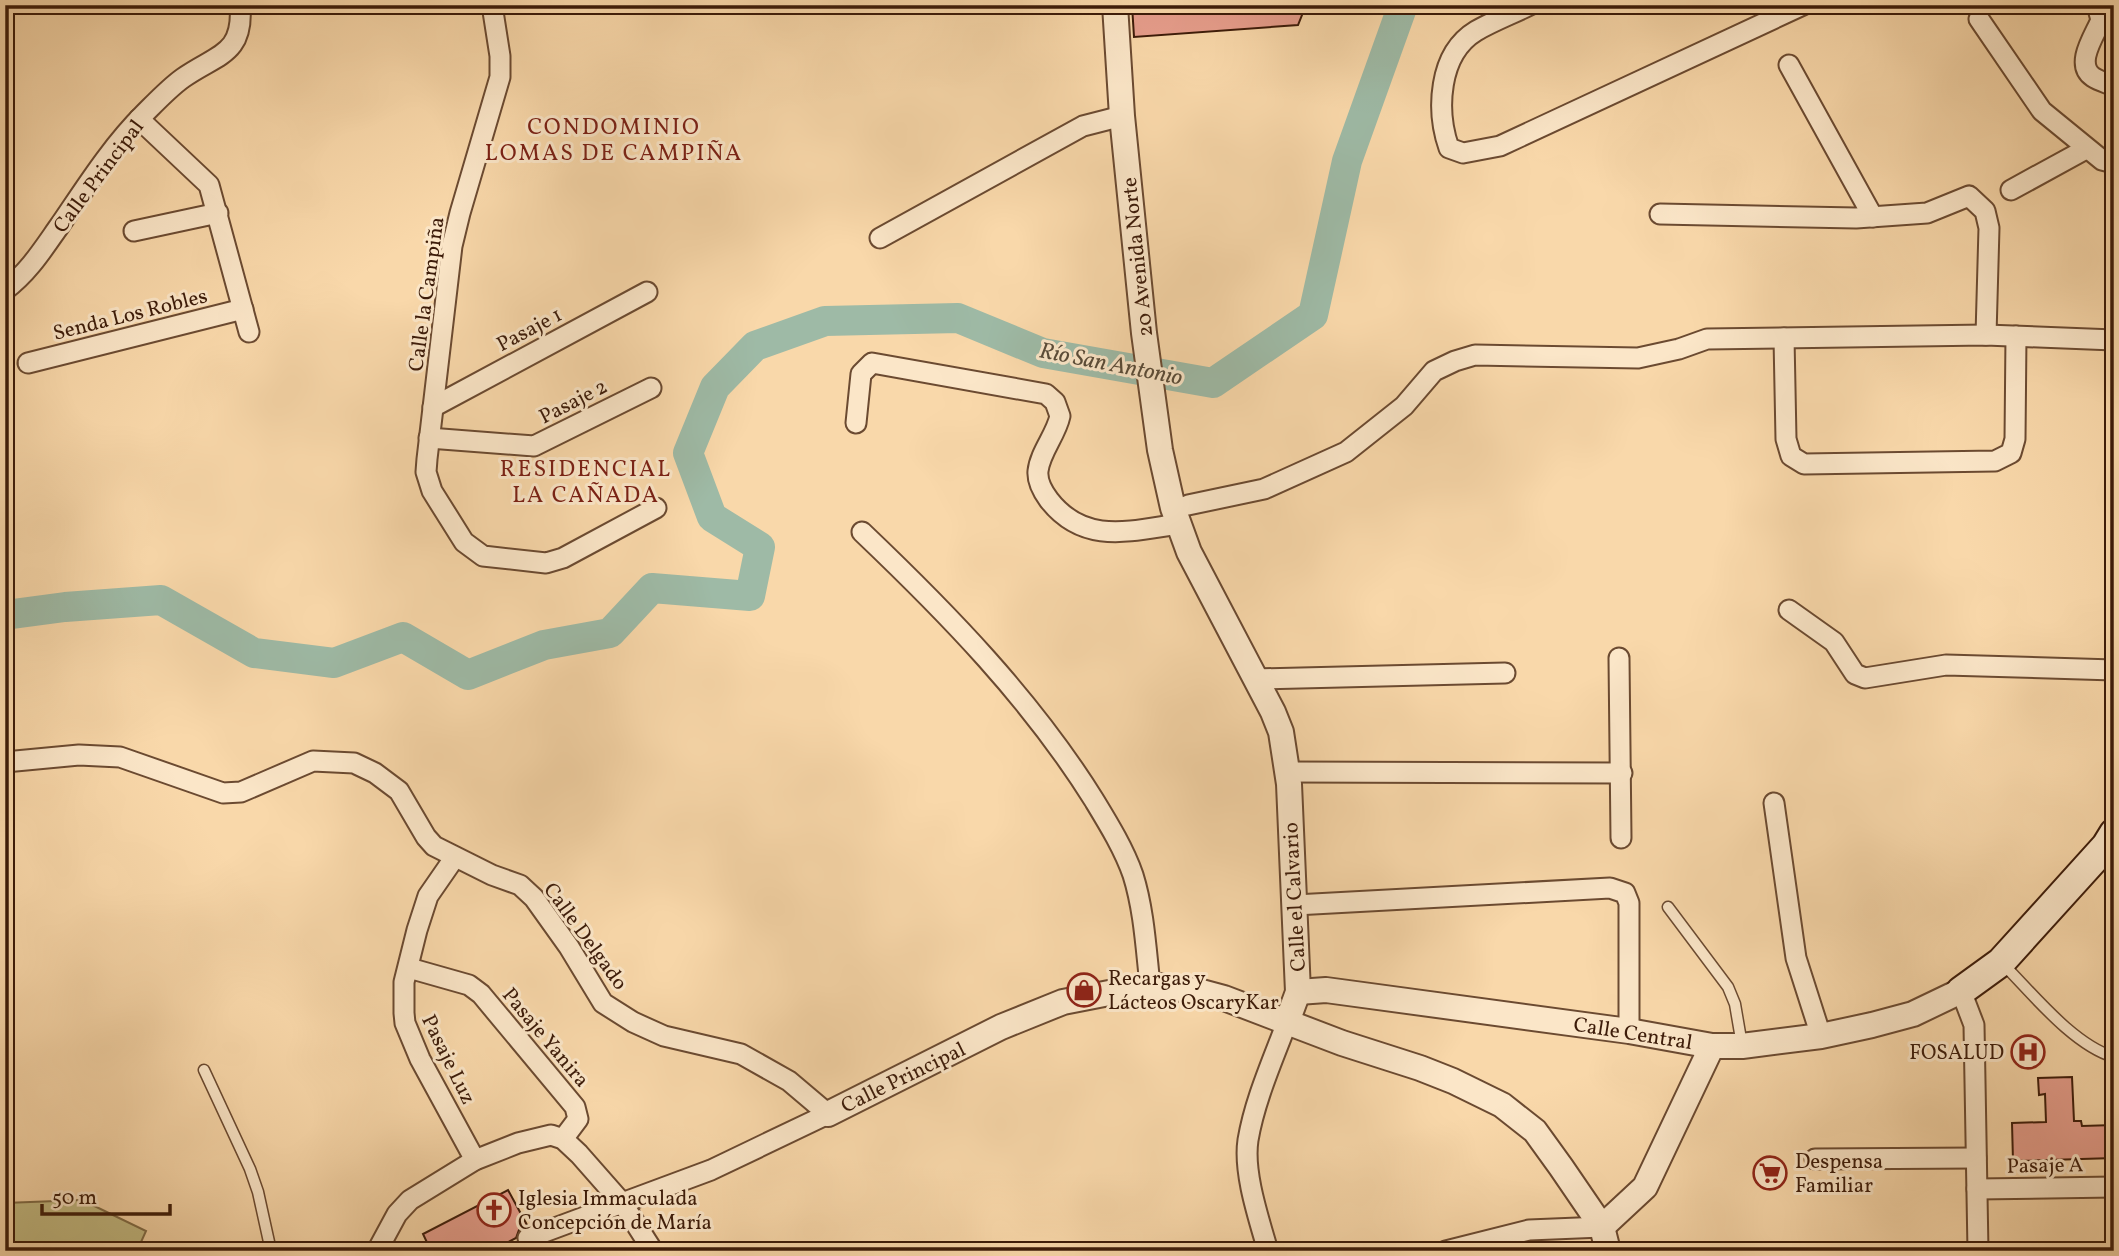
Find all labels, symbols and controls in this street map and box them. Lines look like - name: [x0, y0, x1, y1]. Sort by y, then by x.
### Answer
- district label: CONDOMINIO LOMAS DE CAMPIÑA: [485, 112, 743, 170]
- street label: Calle Principal: [47, 114, 151, 240]
- street label: 20 Avenida Norte: [1116, 176, 1161, 338]
- street label: Calle la Campiña: [402, 215, 453, 373]
- street label: Senda Los Robles: [50, 282, 211, 349]
- street label: Pasaje 1: [492, 301, 568, 360]
- water label: Río San Antonio: [1036, 335, 1185, 395]
- street label: Pasaje 2: [534, 373, 613, 432]
- district label: RESIDENCIAL LA CAÑADA: [500, 454, 672, 512]
- street label: Calle el Calvario: [1277, 821, 1314, 972]
- street label: Calle Delgado: [536, 877, 634, 997]
- place label: Recargas y Lácteos OscaryKar: [1108, 965, 1279, 1018]
- shop icon: Recargas y Lácteos OscaryKar: [1065, 971, 1103, 1009]
- street label: Pasaje Yanira: [495, 982, 595, 1094]
- street label: Pasaje Luz: [414, 1010, 482, 1109]
- street label: Calle Central: [1571, 1011, 1694, 1058]
- hospital icon: FOSALUD: [2009, 1033, 2047, 1071]
- street label: Calle Principal: [837, 1036, 971, 1121]
- place label: FOSALUD: [1909, 1039, 2004, 1068]
- place label: Despensa Familiar: [1795, 1148, 1883, 1201]
- street label: Pasaje A: [2006, 1151, 2084, 1182]
- supermarket icon: Despensa Familiar: [1751, 1154, 1789, 1192]
- scale bar: [42, 1172, 170, 1216]
- text: 50 m: [52, 1184, 97, 1213]
- place label: Iglesia Immaculada Concepción de María: [518, 1185, 712, 1238]
- church icon: Iglesia Immaculada Concepción de María: [475, 1191, 513, 1229]

